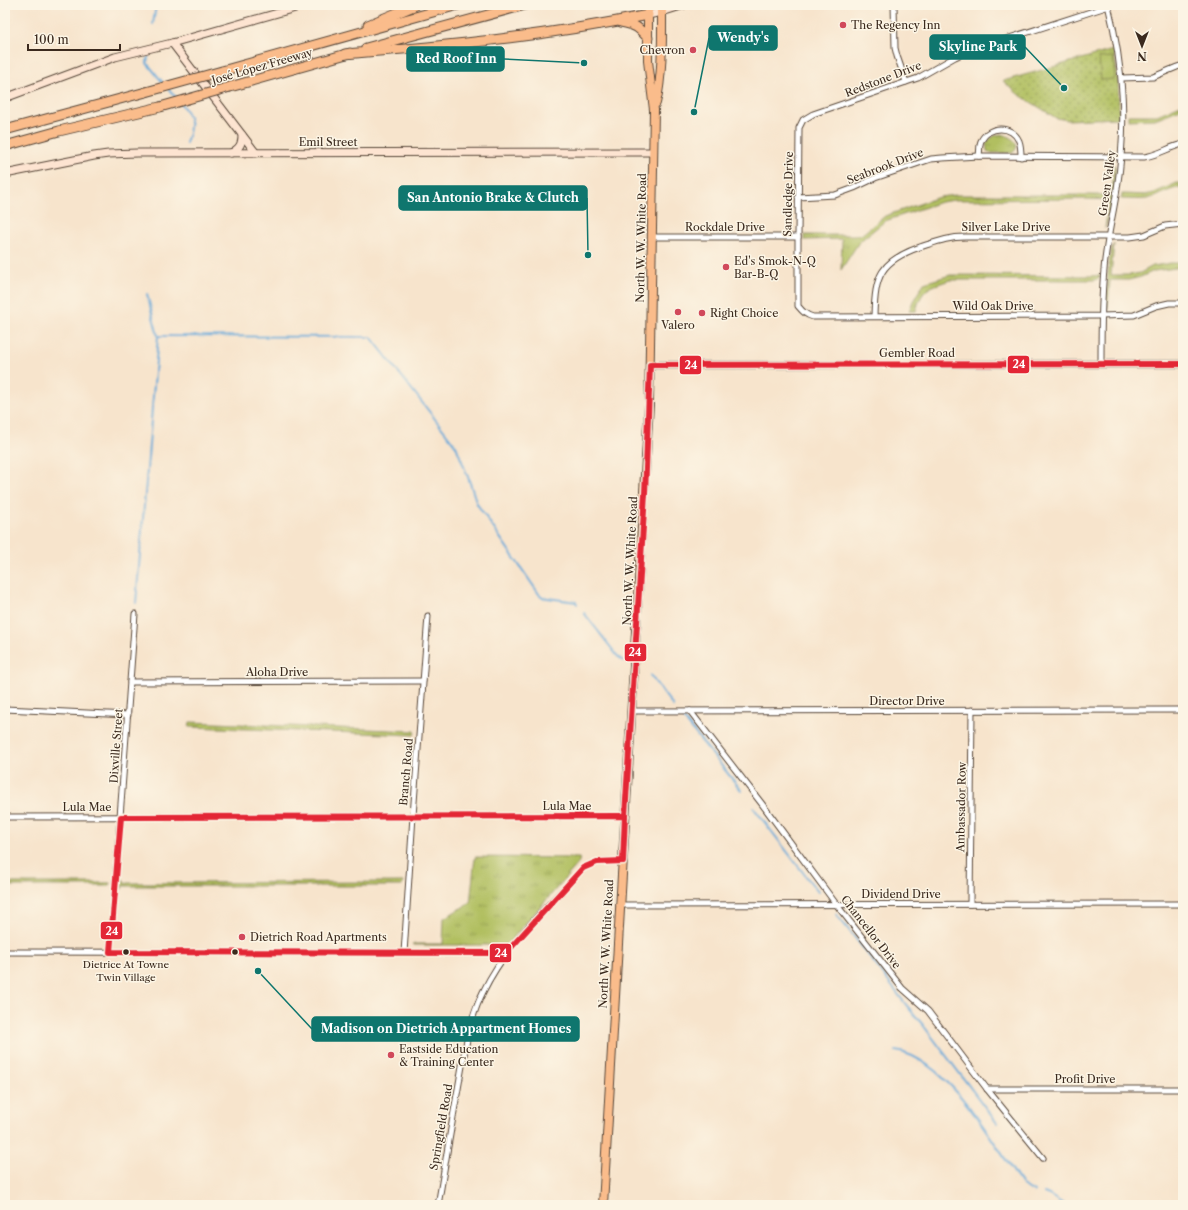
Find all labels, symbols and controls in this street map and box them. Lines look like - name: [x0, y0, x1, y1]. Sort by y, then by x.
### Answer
- place label: The Regency Inn: [851, 18, 941, 32]
- marker: The Regency Inn: [838, 20, 848, 30]
- scale bar: [28, 26, 120, 52]
- callout: Wendy's: [709, 26, 777, 50]
- north arrow: [1122, 26, 1162, 66]
- text: Wendy's: [716, 30, 769, 45]
- text: 100 m: [34, 32, 69, 47]
- callout: Skyline Park: [930, 35, 1025, 59]
- text: Skyline Park: [939, 39, 1018, 54]
- place label: Chevron: [640, 43, 685, 57]
- street label: José López Freeway: [208, 45, 315, 88]
- marker: Chevron: [688, 45, 698, 55]
- callout: Red Roof Inn: [407, 47, 504, 71]
- text: N: [1137, 49, 1147, 63]
- text: Red Roof Inn: [415, 51, 497, 66]
- street label: Redstone Drive: [843, 58, 923, 100]
- street label: Emil Street: [299, 135, 357, 149]
- street label: Seabrook Drive: [845, 145, 925, 187]
- street label: Green Valley: [1095, 148, 1119, 217]
- street label: Sandledge Drive: [780, 151, 796, 237]
- street label: North W. W. White Road: [633, 173, 649, 303]
- callout: San Antonio Brake & Clutch: [399, 186, 587, 210]
- text: San Antonio Brake & Clutch: [407, 190, 580, 205]
- street label: Rockdale Drive: [685, 220, 765, 234]
- street label: Silver Lake Drive: [962, 220, 1050, 234]
- place label: Ed's Smok-N-Q Bar-B-Q: [734, 254, 816, 281]
- marker: Ed's Smok-N-Q Bar-B-Q: [721, 262, 731, 272]
- street label: Wild Oak Drive: [952, 299, 1033, 313]
- place label: Right Choice: [710, 306, 778, 320]
- marker: Valero: [673, 307, 683, 317]
- marker: Right Choice: [697, 308, 707, 318]
- place label: Valero: [660, 318, 695, 332]
- street label: Gembler Road: [879, 346, 955, 360]
- line badge: 24: [679, 355, 702, 375]
- line badge: 24: [1007, 355, 1030, 374]
- text: 24: [1012, 357, 1026, 371]
- text: 24: [684, 358, 698, 372]
- street label: North W. W. White Road: [620, 496, 640, 626]
- line badge: 24: [624, 643, 647, 662]
- text: 24: [628, 645, 642, 659]
- street label: Aloha Drive: [245, 665, 308, 679]
- street label: Director Drive: [869, 694, 945, 708]
- street label: Dixville Street: [106, 708, 126, 784]
- street label: Branch Road: [396, 737, 416, 806]
- street label: Ambassador Row: [953, 761, 969, 853]
- street label: Lula Mae: [543, 799, 591, 813]
- street label: Lula Mae: [63, 800, 111, 814]
- street label: North W. W. White Road: [596, 879, 616, 1009]
- street label: Dividend Drive: [861, 887, 941, 901]
- street label: Chancellor Drive: [838, 893, 904, 971]
- line badge: 24: [100, 921, 123, 940]
- text: 24: [105, 924, 119, 938]
- place label: Dietrich Road Apartments: [250, 930, 387, 944]
- marker: Dietrich Road Apartments: [237, 932, 247, 942]
- line badge: 24: [489, 943, 512, 963]
- text: 24: [494, 946, 508, 960]
- marker: Dietrice At Towne Twin Village: [121, 947, 131, 957]
- unlabelled marker: [230, 947, 240, 957]
- place label: Dietrice At Towne Twin Village: [83, 958, 170, 984]
- callout: Madison on Dietrich Appartment Homes: [312, 1017, 579, 1041]
- text: Madison on Dietrich Appartment Homes: [321, 1021, 572, 1036]
- place label: Eastside Education & Training Center: [399, 1042, 499, 1069]
- marker: Eastside Education & Training Center: [386, 1050, 396, 1060]
- street label: Profit Drive: [1055, 1072, 1115, 1086]
- street label: Springfield Road: [427, 1083, 456, 1171]

